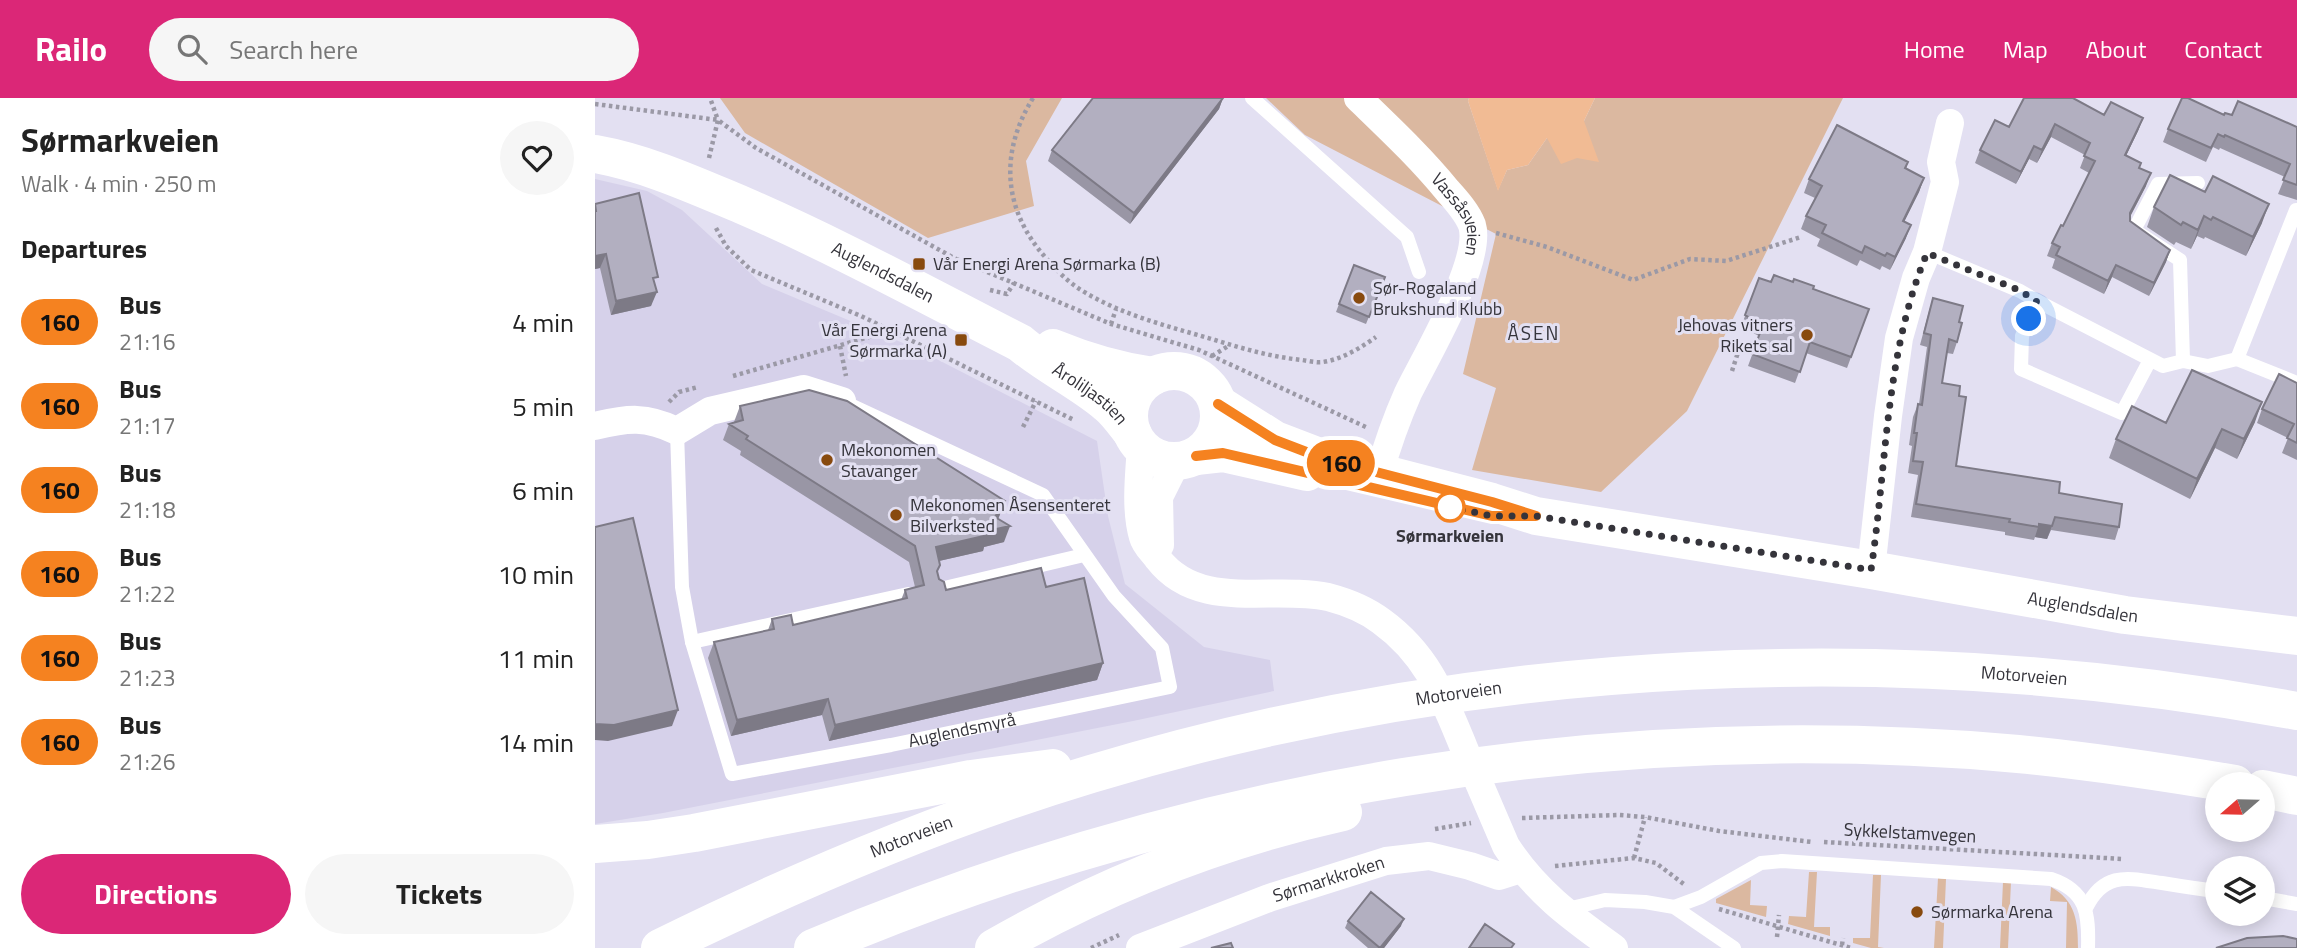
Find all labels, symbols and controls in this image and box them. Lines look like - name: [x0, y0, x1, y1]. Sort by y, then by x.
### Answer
- search box: [149, 18, 639, 81]
- text: Railo: [35, 24, 107, 74]
- icon: search: [173, 30, 211, 68]
- text: Search here: [229, 30, 358, 69]
- text: Home: [1904, 31, 1965, 67]
- text: Map: [2003, 31, 2048, 67]
- text: About: [2086, 31, 2146, 67]
- text: Contact: [2184, 31, 2262, 67]
- text: Sørmarkveien: [21, 115, 219, 165]
- button: heart: [500, 121, 574, 195]
- text: Walk · 4 min · 250 m: [21, 166, 217, 201]
- street label: Vassåsveien: [1425, 167, 1487, 259]
- text: Departures: [21, 229, 147, 268]
- street label: Auglendsdalen: [827, 235, 939, 309]
- place label: Vår Energi Arena Sørmarka (B): [933, 250, 1161, 277]
- marker: Vår Energi Arena Sørmarka (B): [911, 256, 927, 272]
- place label: Sør-Rogaland Brukshund Klubb: [1373, 274, 1502, 322]
- text: Bus: [119, 285, 161, 324]
- marker: Sør-Rogaland Brukshund Klubb: [1351, 290, 1367, 306]
- your location: [2011, 301, 2046, 336]
- text: 4 min: [512, 303, 574, 342]
- text: 160: [39, 304, 80, 340]
- place label: Jehovas vitners Rikets sal: [1678, 311, 1793, 359]
- place label: Vår Energi Arena Sørmarka (A): [821, 316, 947, 364]
- district label: ÅSEN: [1508, 318, 1560, 347]
- text: 21:16: [119, 324, 176, 359]
- marker: Jehovas vitners Rikets sal: [1799, 327, 1815, 343]
- marker: Vår Energi Arena Sørmarka (A): [953, 332, 969, 348]
- street label: Åroliljastien: [1047, 356, 1135, 430]
- text: Bus: [119, 369, 161, 408]
- text: 5 min: [512, 387, 574, 426]
- text: 160: [39, 388, 80, 424]
- text: 21:17: [119, 408, 176, 443]
- place label: Mekonomen Stavanger: [841, 436, 936, 484]
- line badge: 160: [1301, 440, 1381, 486]
- text: 160: [1321, 445, 1361, 481]
- marker: Mekonomen Stavanger: [819, 452, 835, 468]
- text: Bus: [119, 453, 161, 492]
- text: 6 min: [512, 471, 574, 510]
- text: 160: [39, 472, 80, 508]
- place label: Mekonomen Åsensenteret Bilverksted: [910, 491, 1111, 539]
- text: 21:18: [119, 492, 176, 527]
- marker: Sørmarkveien: [1435, 492, 1465, 522]
- marker: Mekonomen Åsensenteret Bilverksted: [888, 507, 904, 523]
- place label: Sørmarkveien: [1396, 522, 1504, 549]
- text: Bus: [119, 537, 161, 576]
- text: 10 min: [498, 555, 574, 594]
- text: 160: [39, 556, 80, 592]
- text: 21:22: [119, 576, 176, 611]
- street label: Auglendsdalen: [2025, 584, 2140, 629]
- text: Bus: [119, 621, 161, 660]
- text: 11 min: [498, 639, 574, 678]
- text: 160: [39, 640, 80, 676]
- street label: Motorveien: [1980, 659, 2069, 692]
- text: 21:23: [119, 660, 176, 695]
- street label: Motorveien: [1413, 673, 1503, 712]
- text: Bus: [119, 705, 161, 744]
- street label: Auglendsmyrå: [906, 705, 1018, 754]
- text: 14 min: [498, 723, 574, 762]
- text: 160: [39, 724, 80, 760]
- text: 21:26: [119, 744, 176, 779]
- north arrow: [2205, 772, 2275, 842]
- map controls: [2205, 772, 2275, 926]
- street label: Motorveien: [866, 808, 956, 865]
- street label: Sykkelstamvegen: [1843, 816, 1977, 849]
- street label: Sørmarkkroken: [1269, 848, 1388, 909]
- button: Directions: [21, 854, 291, 934]
- button: Tickets: [305, 854, 574, 934]
- button: layers: [2205, 856, 2275, 926]
- place label: Sørmarka Arena: [1931, 898, 2053, 925]
- marker: Sørmarka Arena: [1909, 904, 1925, 920]

